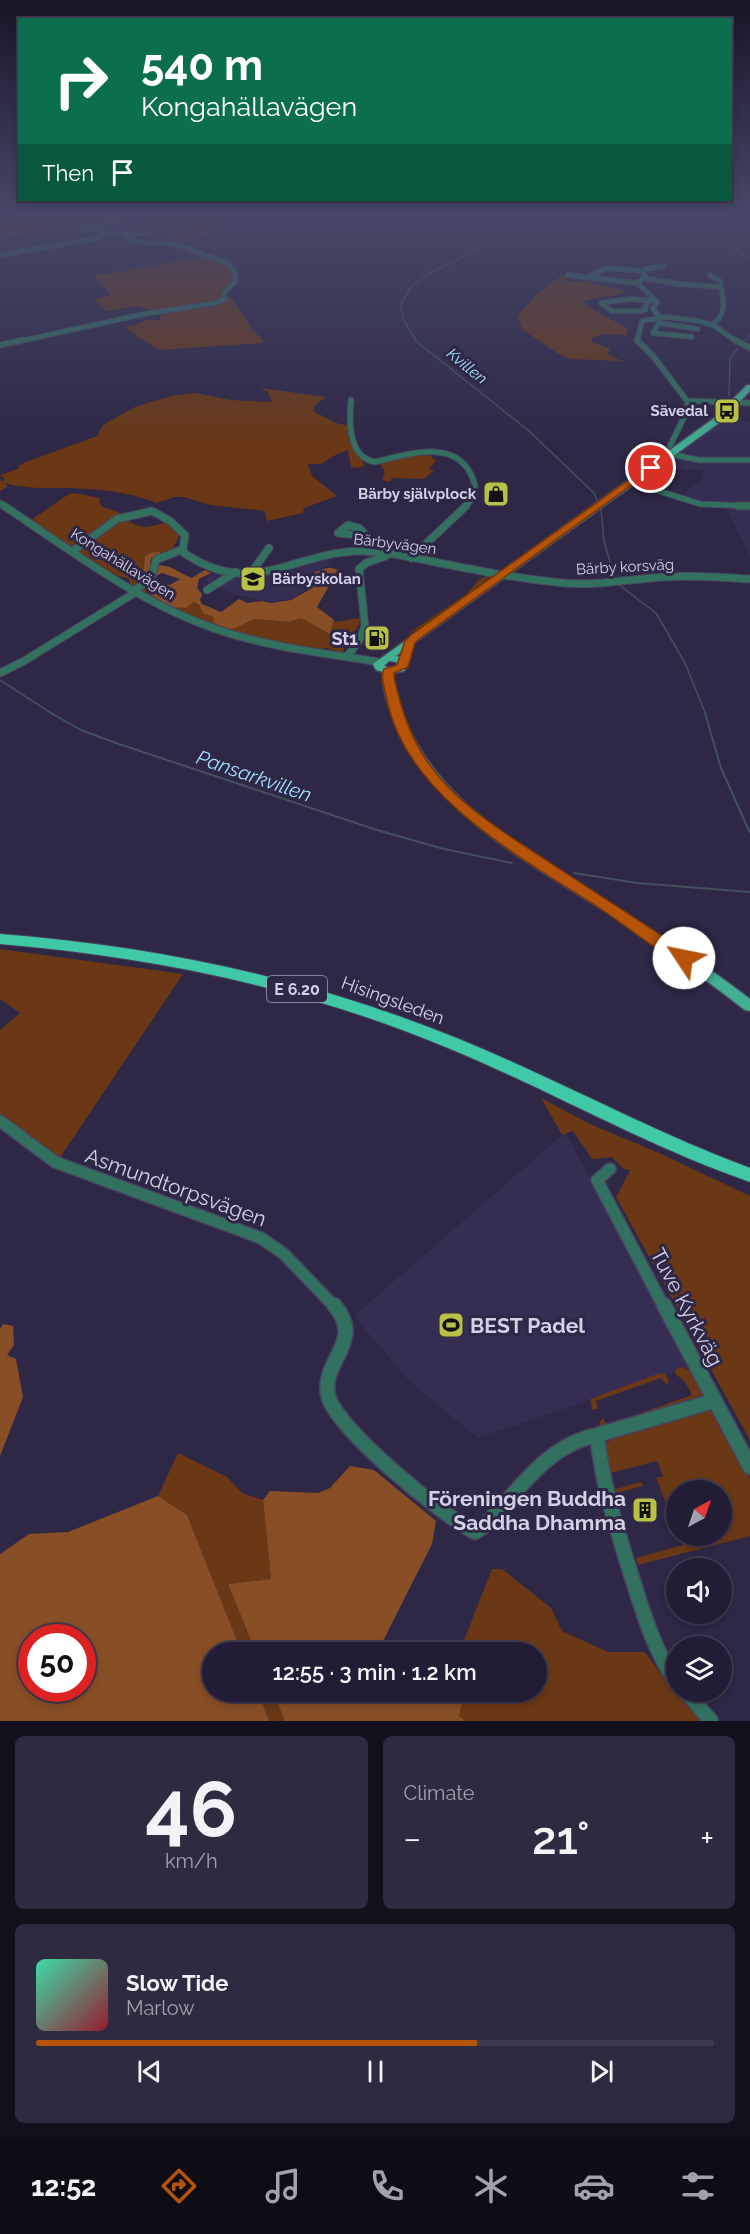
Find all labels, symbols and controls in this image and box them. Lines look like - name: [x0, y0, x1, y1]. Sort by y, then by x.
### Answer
- text: 540 m: [141, 41, 263, 90]
- icon: right: [42, 42, 120, 120]
- text: Kongahällavägen: [141, 91, 357, 122]
- icon: arrive: [106, 156, 139, 189]
- text: Then: [42, 160, 94, 186]
- water label: Kvillen: [443, 344, 491, 388]
- bus stop icon: Sävedal: [712, 396, 742, 426]
- place label: Sävedal: [651, 402, 708, 420]
- pin: [625, 442, 676, 493]
- icon: arrive: [634, 451, 667, 484]
- shop icon: Bärby självplock: [481, 479, 511, 509]
- place label: Bärby självplock: [358, 485, 477, 503]
- street label: Kongahällavägen: [67, 525, 179, 603]
- street label: Bärbyvägen: [353, 530, 437, 558]
- street label: Bärby korsväg: [576, 555, 674, 579]
- school or university icon: Bärbyskolan: [238, 564, 268, 594]
- place label: Bärbyskolan: [272, 570, 361, 588]
- fuel station icon: St1: [362, 623, 392, 653]
- place label: St1: [331, 628, 358, 649]
- water label: Pansarkvillen: [193, 745, 315, 807]
- position arrow: [652, 926, 716, 990]
- street label: Hisingsleden: [339, 972, 447, 1028]
- road number: E 6.20: [267, 976, 327, 1002]
- street label: Asmundtorpsvägen: [82, 1143, 270, 1231]
- street label: Tuve Kyrkväg: [645, 1244, 729, 1370]
- sports icon: BEST Padel: [436, 1310, 466, 1340]
- place label: BEST Padel: [470, 1313, 585, 1338]
- north arrow: [666, 1480, 732, 1546]
- map controls: [666, 1480, 732, 1702]
- place label: Föreningen Buddha Saddha Dhamma: [428, 1486, 626, 1535]
- building icon: Föreningen Buddha Saddha Dhamma: [630, 1495, 660, 1525]
- button: sound: [666, 1558, 732, 1624]
- speed limit sign: 50: [18, 1624, 96, 1702]
- button: layers: [666, 1636, 732, 1702]
- text: 12:55 · 3 min · 1.2 km: [272, 1659, 477, 1685]
- text: 46: [145, 1764, 237, 1855]
- text: Climate: [404, 1781, 475, 1805]
- text: 21°: [532, 1812, 590, 1865]
- text: −: [404, 1819, 421, 1858]
- text: +: [700, 1819, 714, 1858]
- text: km/h: [165, 1849, 218, 1873]
- text: Slow Tide: [126, 1970, 228, 1996]
- text: Marlow: [126, 1996, 195, 2020]
- icon: previous: [133, 2055, 166, 2088]
- icon: pause: [359, 2055, 392, 2088]
- icon: next: [585, 2055, 618, 2088]
- icon: directions: [158, 2165, 200, 2207]
- icon: music: [262, 2165, 304, 2207]
- icon: phone: [366, 2165, 408, 2207]
- icon: climate: [470, 2165, 512, 2207]
- icon: car: [573, 2165, 615, 2207]
- icon: filters: [677, 2165, 719, 2207]
- text: 12:52: [31, 2171, 96, 2202]

